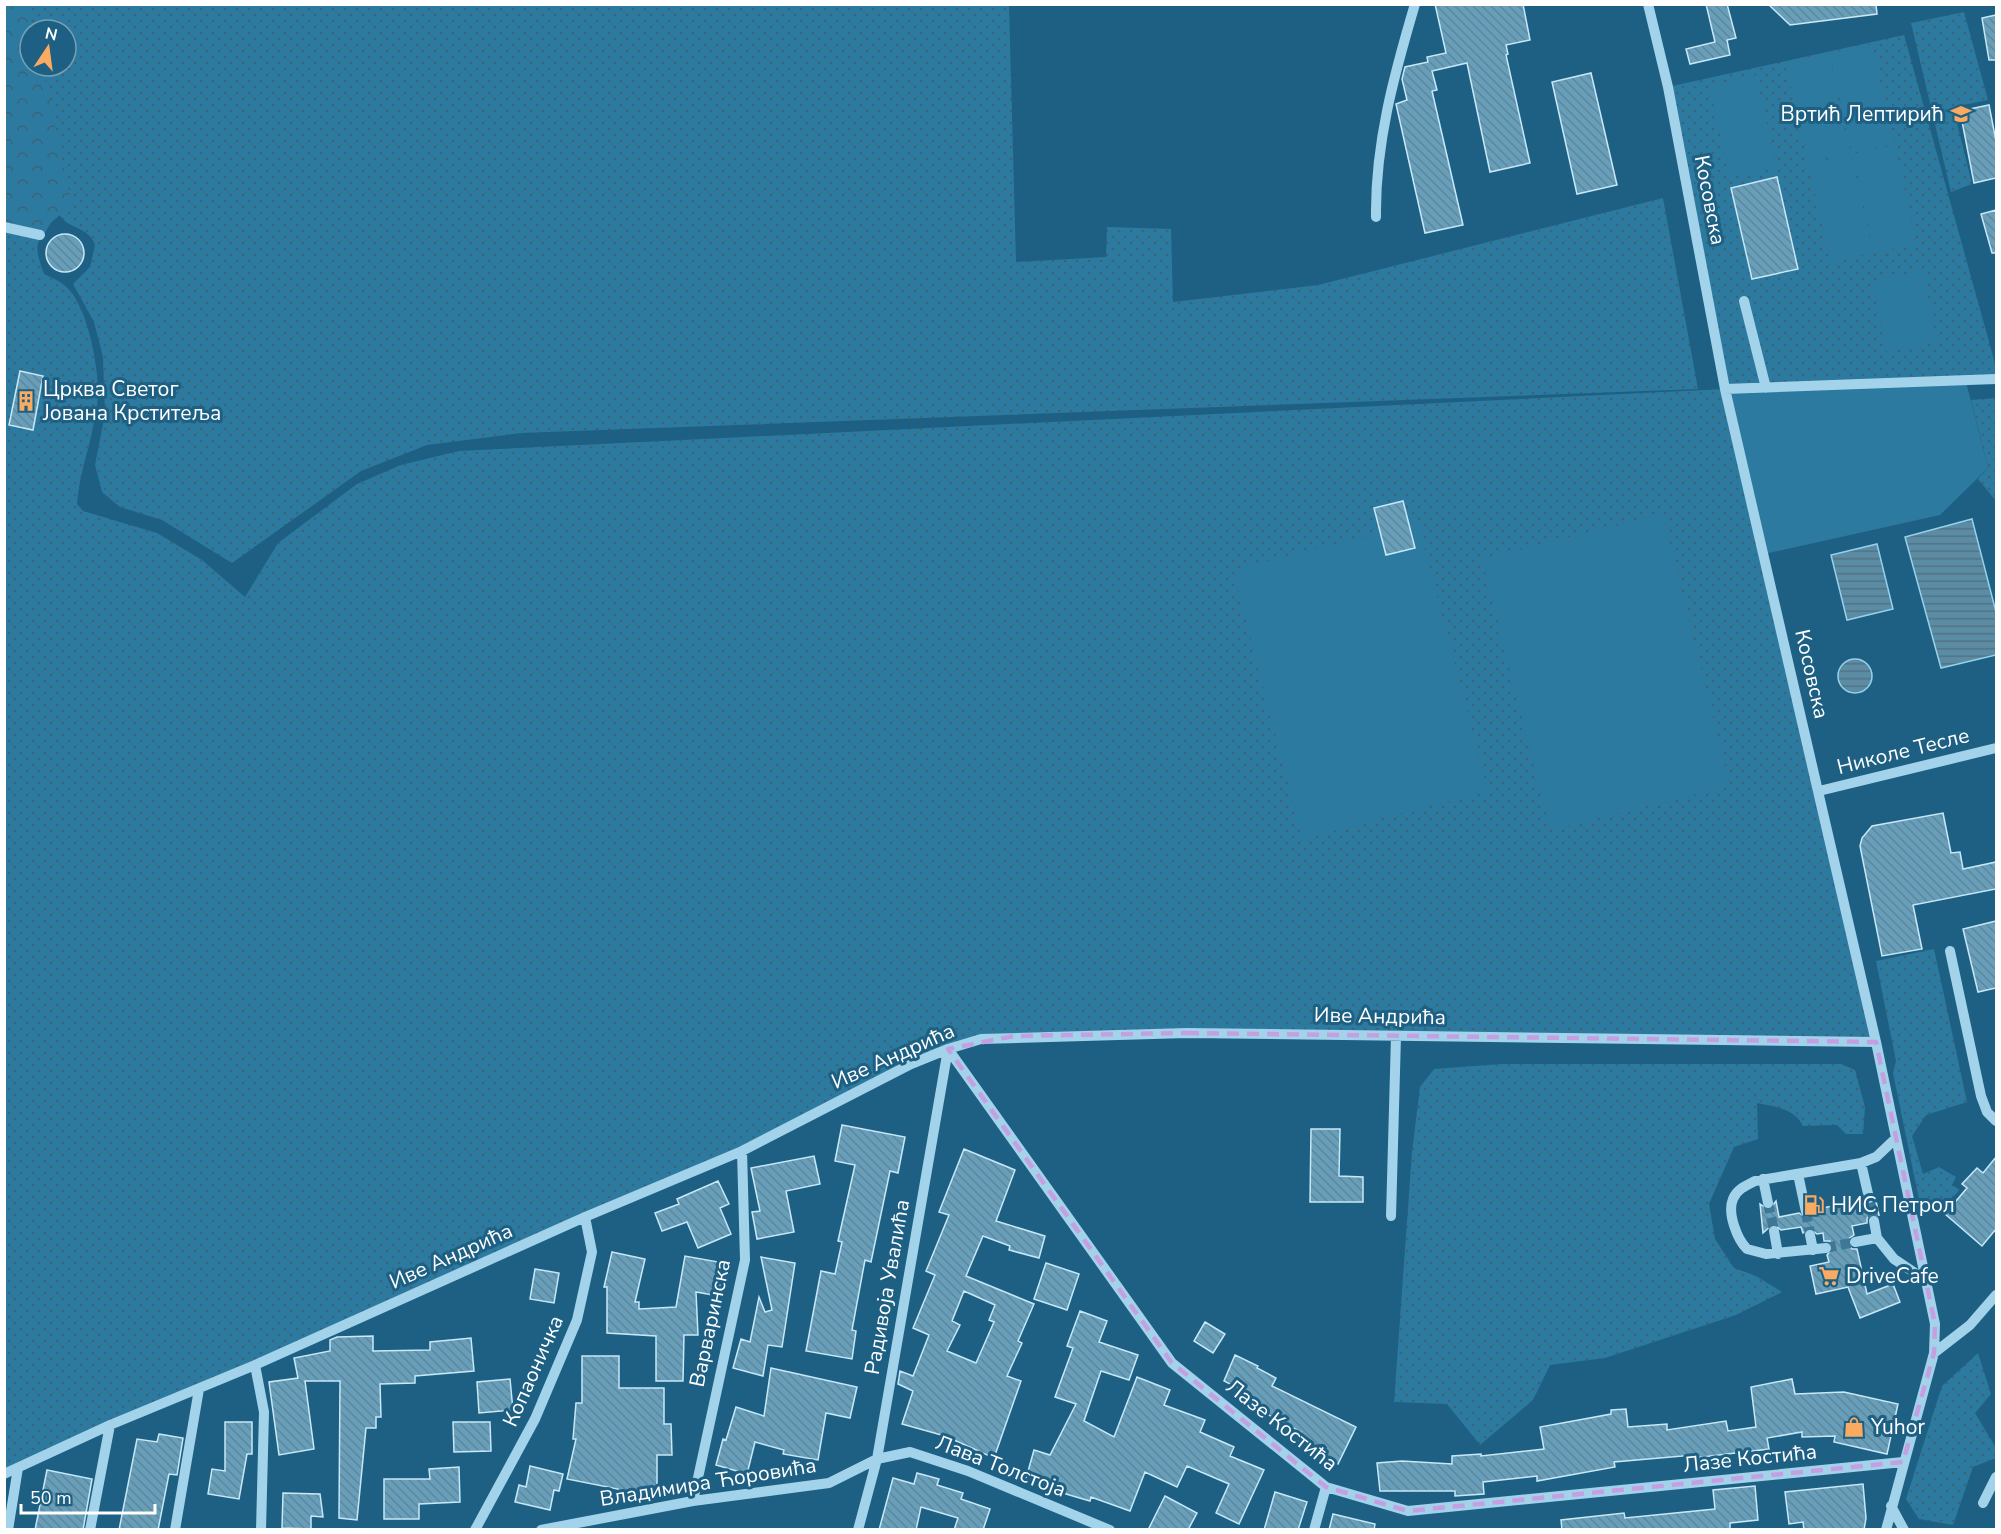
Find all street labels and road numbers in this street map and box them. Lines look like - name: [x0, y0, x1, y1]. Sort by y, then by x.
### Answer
- street label: Косовска: [1688, 153, 1732, 247]
- street label: Косовска: [1788, 627, 1836, 721]
- street label: Николе Тесле: [1834, 721, 1972, 781]
- street label: Иве Андрића: [1314, 1001, 1446, 1031]
- street label: Иве Андрића: [827, 1016, 959, 1096]
- street label: Радивоја Увалића: [858, 1197, 916, 1377]
- street label: Иве Андрића: [385, 1216, 517, 1296]
- street label: Варваринска: [683, 1256, 737, 1390]
- street label: Копаоничка: [496, 1311, 570, 1431]
- street label: Лазе Костића: [1220, 1373, 1344, 1477]
- street label: Лава Толстоја: [932, 1428, 1070, 1504]
- street label: Лазе Костића: [1682, 1437, 1818, 1479]
- street label: Владимира Ћоровића: [598, 1451, 818, 1513]

